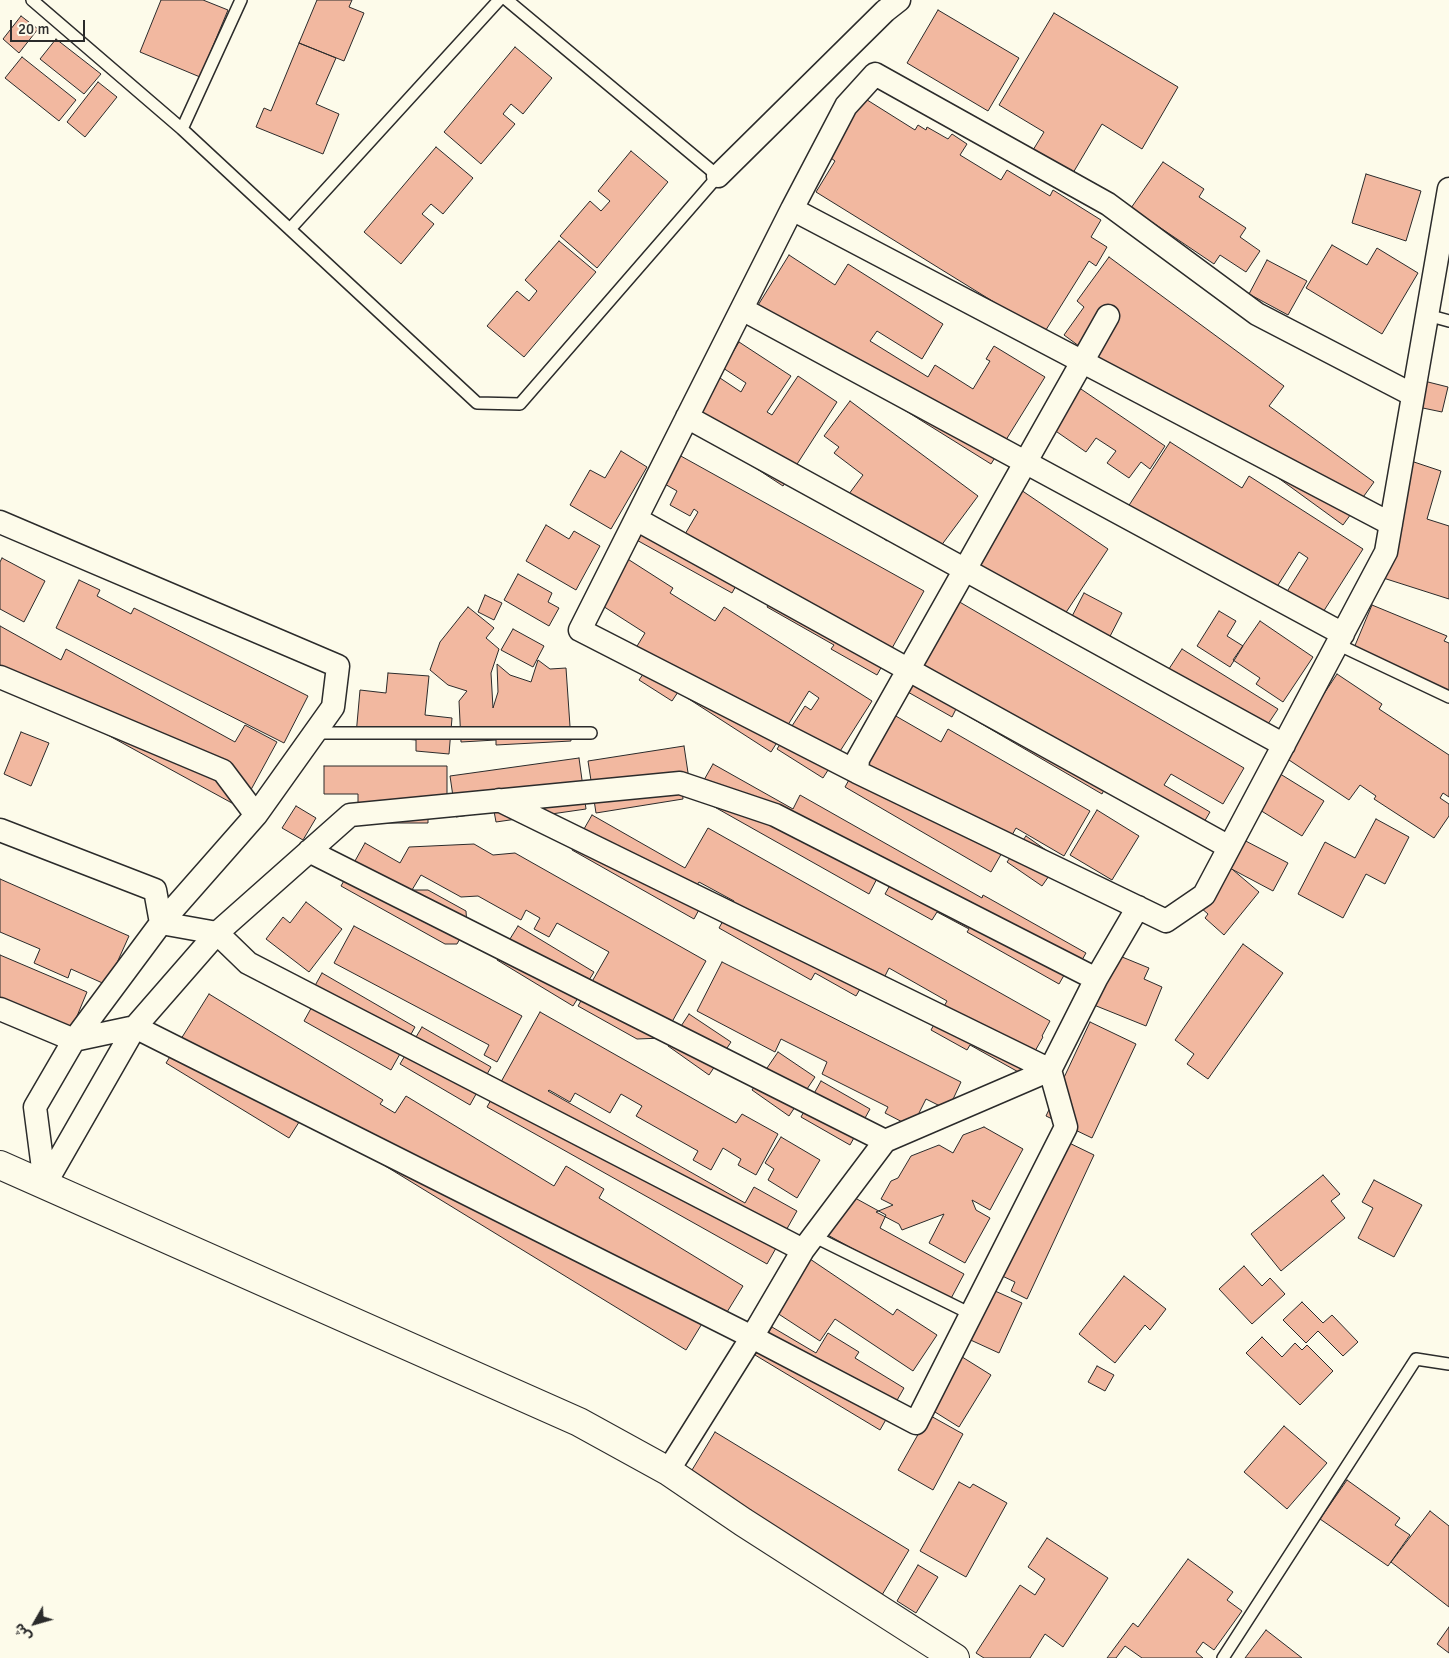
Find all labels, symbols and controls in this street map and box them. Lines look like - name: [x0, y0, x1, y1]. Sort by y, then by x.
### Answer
- scale bar: [12, 10, 88, 42]
- text: 20 m: [18, 20, 49, 38]
- north arrow: [10, 1598, 60, 1648]
- text: ش: [10, 1620, 35, 1645]

